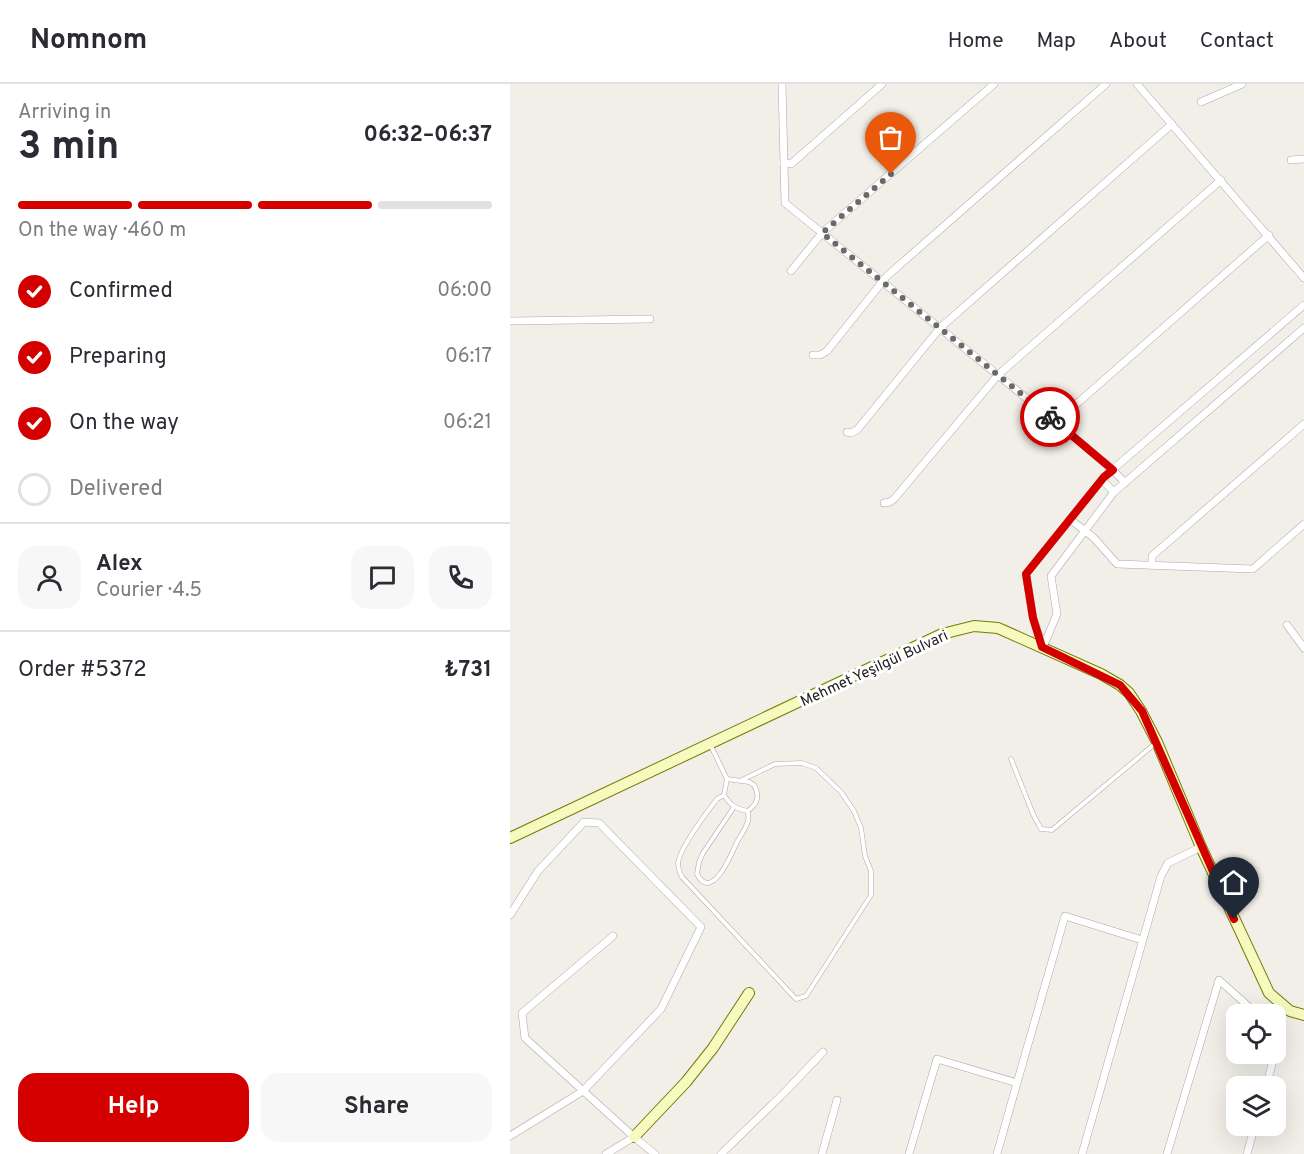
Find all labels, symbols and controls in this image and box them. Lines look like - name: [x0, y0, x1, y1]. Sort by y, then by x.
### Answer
- text: Nomnom: [30, 23, 147, 59]
- text: Home: [948, 28, 1004, 55]
- text: Map: [1037, 28, 1076, 55]
- text: About: [1109, 28, 1167, 55]
- text: Contact: [1200, 28, 1274, 55]
- text: Arriving in: [18, 100, 111, 126]
- pin: [865, 112, 916, 174]
- icon: bag: [874, 121, 907, 154]
- text: 06:32–06:37: [363, 122, 492, 149]
- text: 3 min: [18, 124, 119, 173]
- text: On the way · 460 m: [18, 218, 186, 244]
- icon: check: [18, 275, 51, 308]
- text: Confirmed: [69, 278, 173, 305]
- text: 06:00: [437, 278, 492, 304]
- icon: check: [18, 341, 51, 374]
- text: Preparing: [69, 344, 167, 371]
- text: 06:17: [445, 344, 492, 370]
- courier: [1020, 387, 1080, 447]
- icon: bike: [1034, 401, 1067, 434]
- icon: check: [18, 407, 51, 440]
- text: On the way: [69, 410, 179, 437]
- text: 06:21: [443, 410, 492, 436]
- text: Delivered: [69, 476, 163, 503]
- button: person: [18, 546, 81, 609]
- button: chat: [351, 546, 414, 609]
- button: phone: [429, 546, 492, 609]
- text: Alex: [96, 551, 143, 578]
- text: Courier · 4.5: [96, 578, 202, 604]
- street label: Mehmet Yeşilgül Bulvari: [798, 627, 951, 712]
- text: Order #5372: [18, 657, 147, 684]
- text: ₺731: [444, 657, 492, 684]
- pin: [1208, 857, 1259, 919]
- icon: home: [1217, 866, 1250, 899]
- map controls: [1226, 1004, 1286, 1136]
- button: locate: [1226, 1004, 1286, 1064]
- button: Help: [18, 1073, 249, 1142]
- button: Share: [261, 1073, 492, 1142]
- button: layers: [1226, 1076, 1286, 1136]

